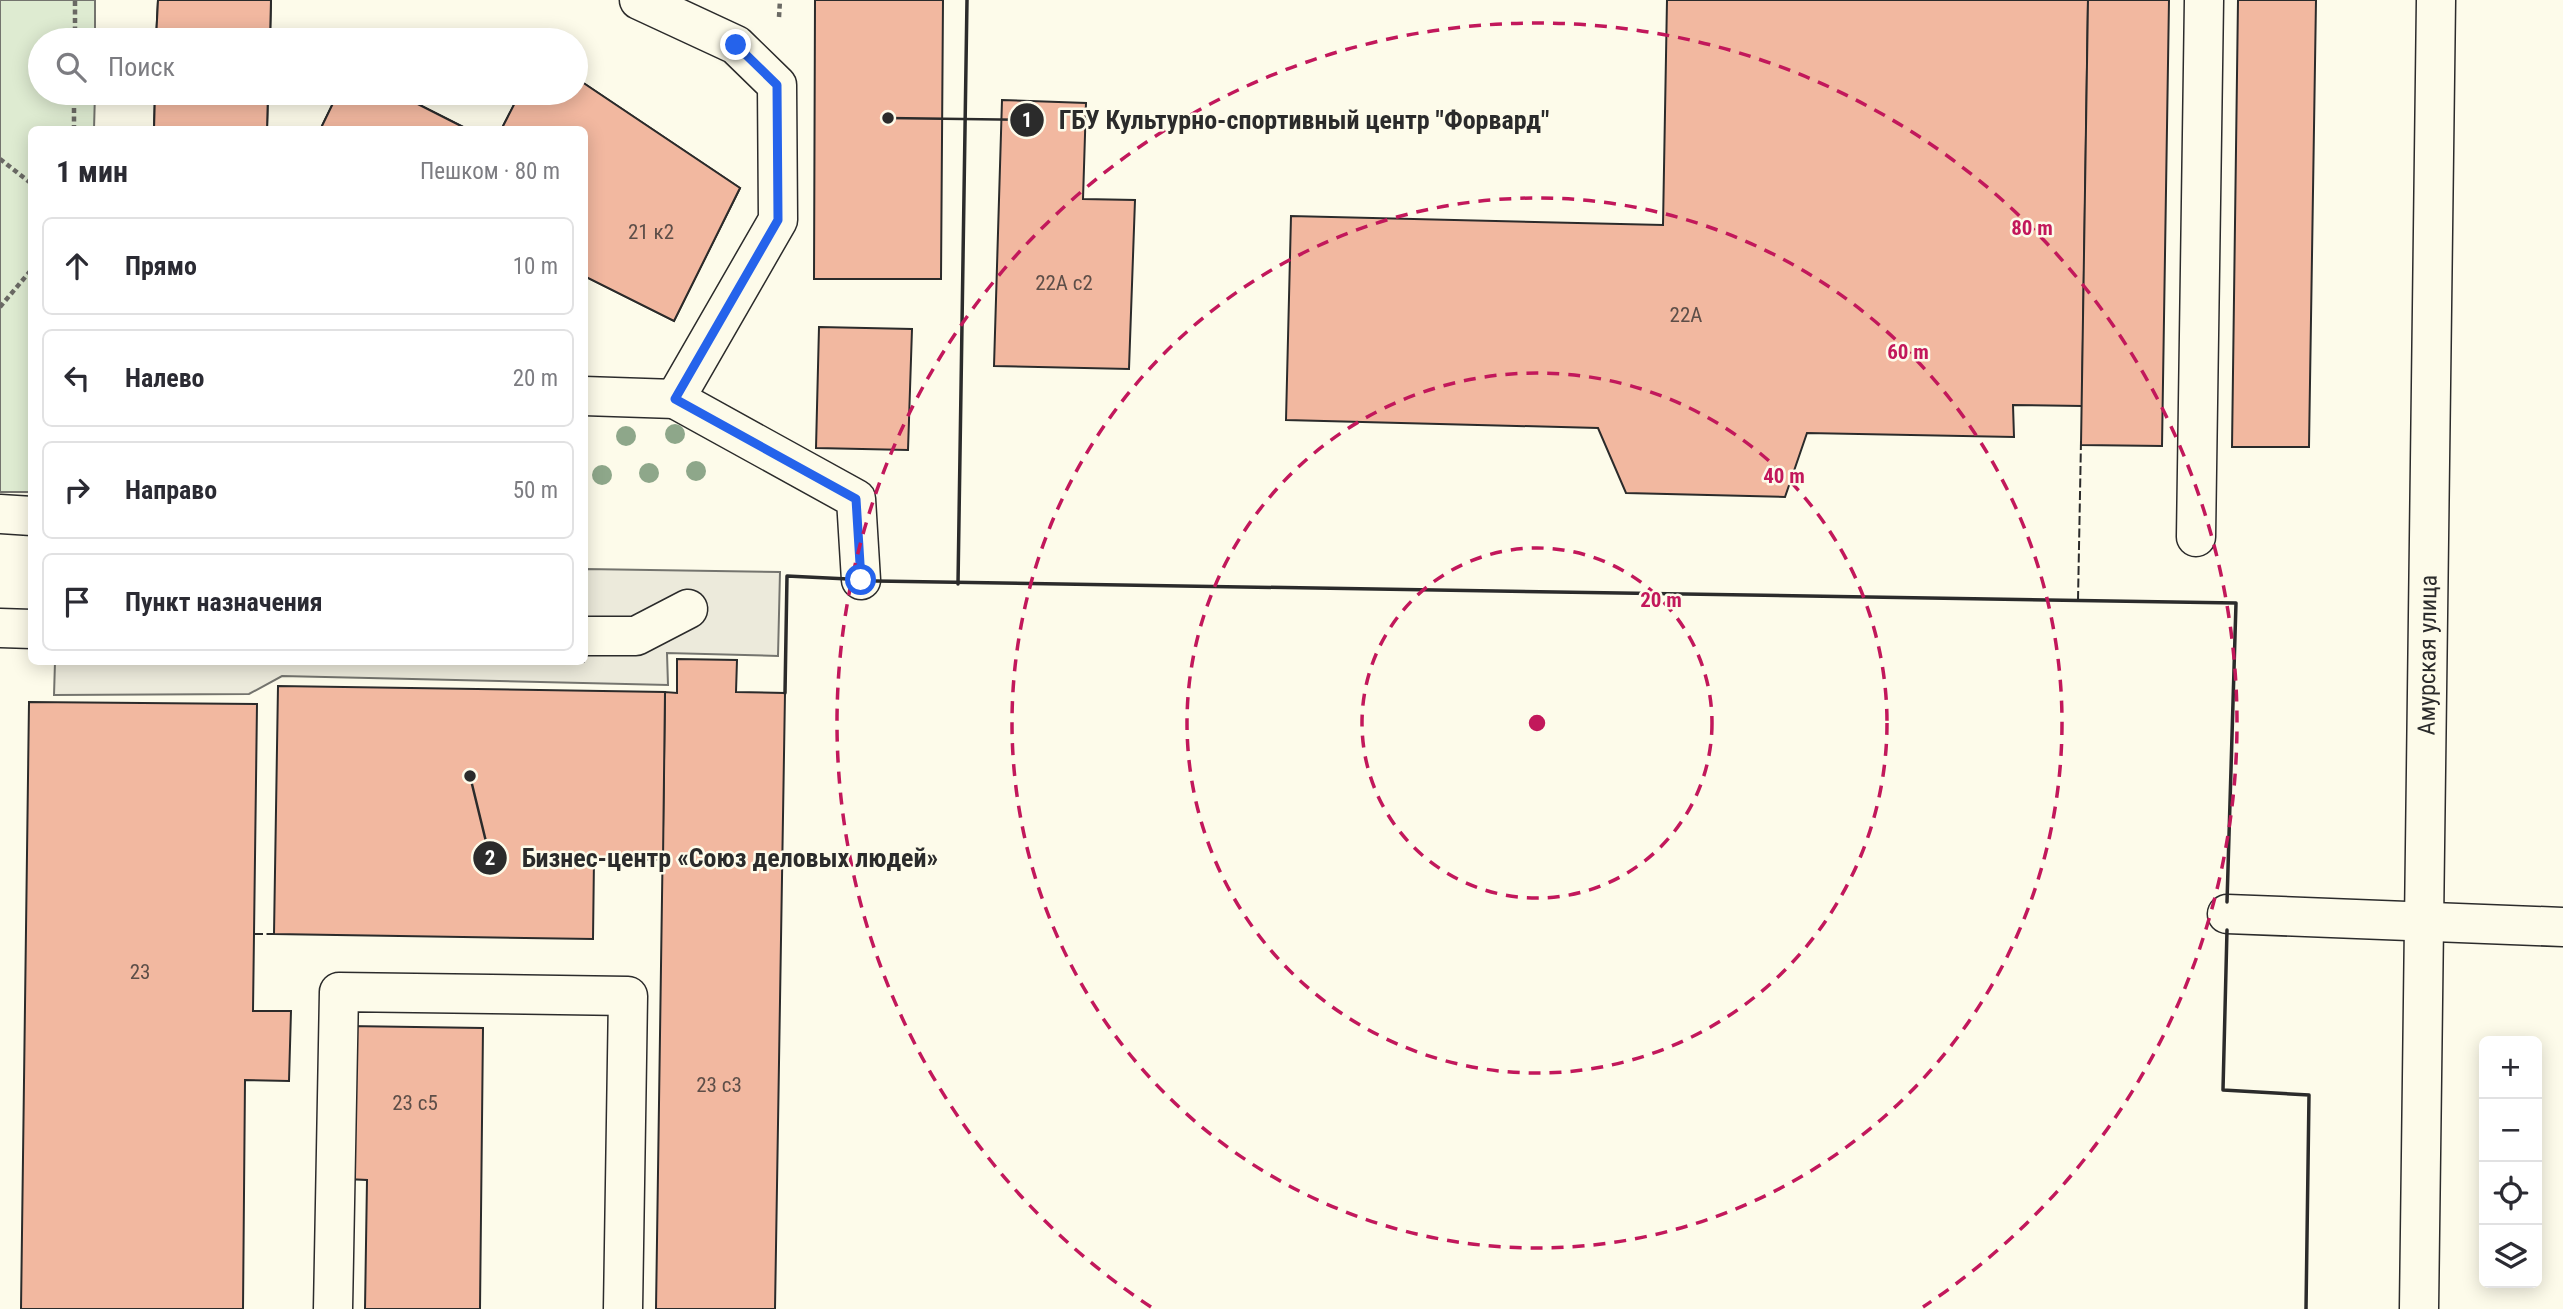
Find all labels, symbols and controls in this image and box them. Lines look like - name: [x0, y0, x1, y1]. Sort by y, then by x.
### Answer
- search box: [28, 28, 588, 105]
- route end: [720, 29, 751, 60]
- icon: search: [52, 48, 90, 86]
- text: Поиск: [108, 52, 175, 82]
- callout: ГБУ Культурно-спортивный центр "Форвард": [1010, 96, 1563, 143]
- text: ГБУ Культурно-спортивный центр "Форвард": [1059, 105, 1549, 135]
- text: 1: [1022, 108, 1032, 132]
- text: 1 мин: [56, 154, 128, 189]
- text: Пешком · 80 m: [420, 158, 560, 185]
- text: 80 m: [2011, 216, 2053, 240]
- house number: 21 к2: [628, 220, 674, 244]
- icon: ahead: [58, 247, 96, 285]
- text: Прямо: [125, 251, 197, 281]
- text: 10 m: [513, 253, 558, 280]
- house number: 22А с2: [1035, 271, 1093, 295]
- house number: 22А: [1670, 303, 1702, 327]
- text: 60 m: [1887, 340, 1929, 364]
- icon: left: [58, 359, 96, 397]
- text: Налево: [125, 363, 205, 393]
- text: 20 m: [513, 365, 558, 392]
- text: 40 m: [1763, 464, 1805, 488]
- icon: right: [58, 471, 96, 509]
- text: Направо: [125, 475, 217, 505]
- text: 50 m: [513, 477, 558, 504]
- route start: [845, 564, 876, 595]
- street label: Амурская улица: [2412, 575, 2443, 735]
- icon: arrive: [58, 583, 96, 621]
- text: Пункт назначения: [125, 587, 323, 617]
- text: 20 m: [1640, 588, 1682, 612]
- centre of rings: [1525, 711, 1549, 735]
- callout: Бизнес-центр «Союз деловых людей»: [473, 834, 952, 881]
- text: Бизнес-центр «Союз деловых людей»: [522, 843, 938, 873]
- text: 2: [485, 846, 495, 870]
- house number: 23: [130, 960, 150, 984]
- map controls: [2479, 1036, 2542, 1288]
- button: +: [2479, 1036, 2542, 1099]
- house number: 23 c3: [696, 1073, 742, 1097]
- house number: 23 с5: [392, 1091, 438, 1115]
- button: −: [2479, 1099, 2542, 1162]
- button: locate: [2479, 1162, 2542, 1225]
- button: layers: [2479, 1225, 2542, 1288]

